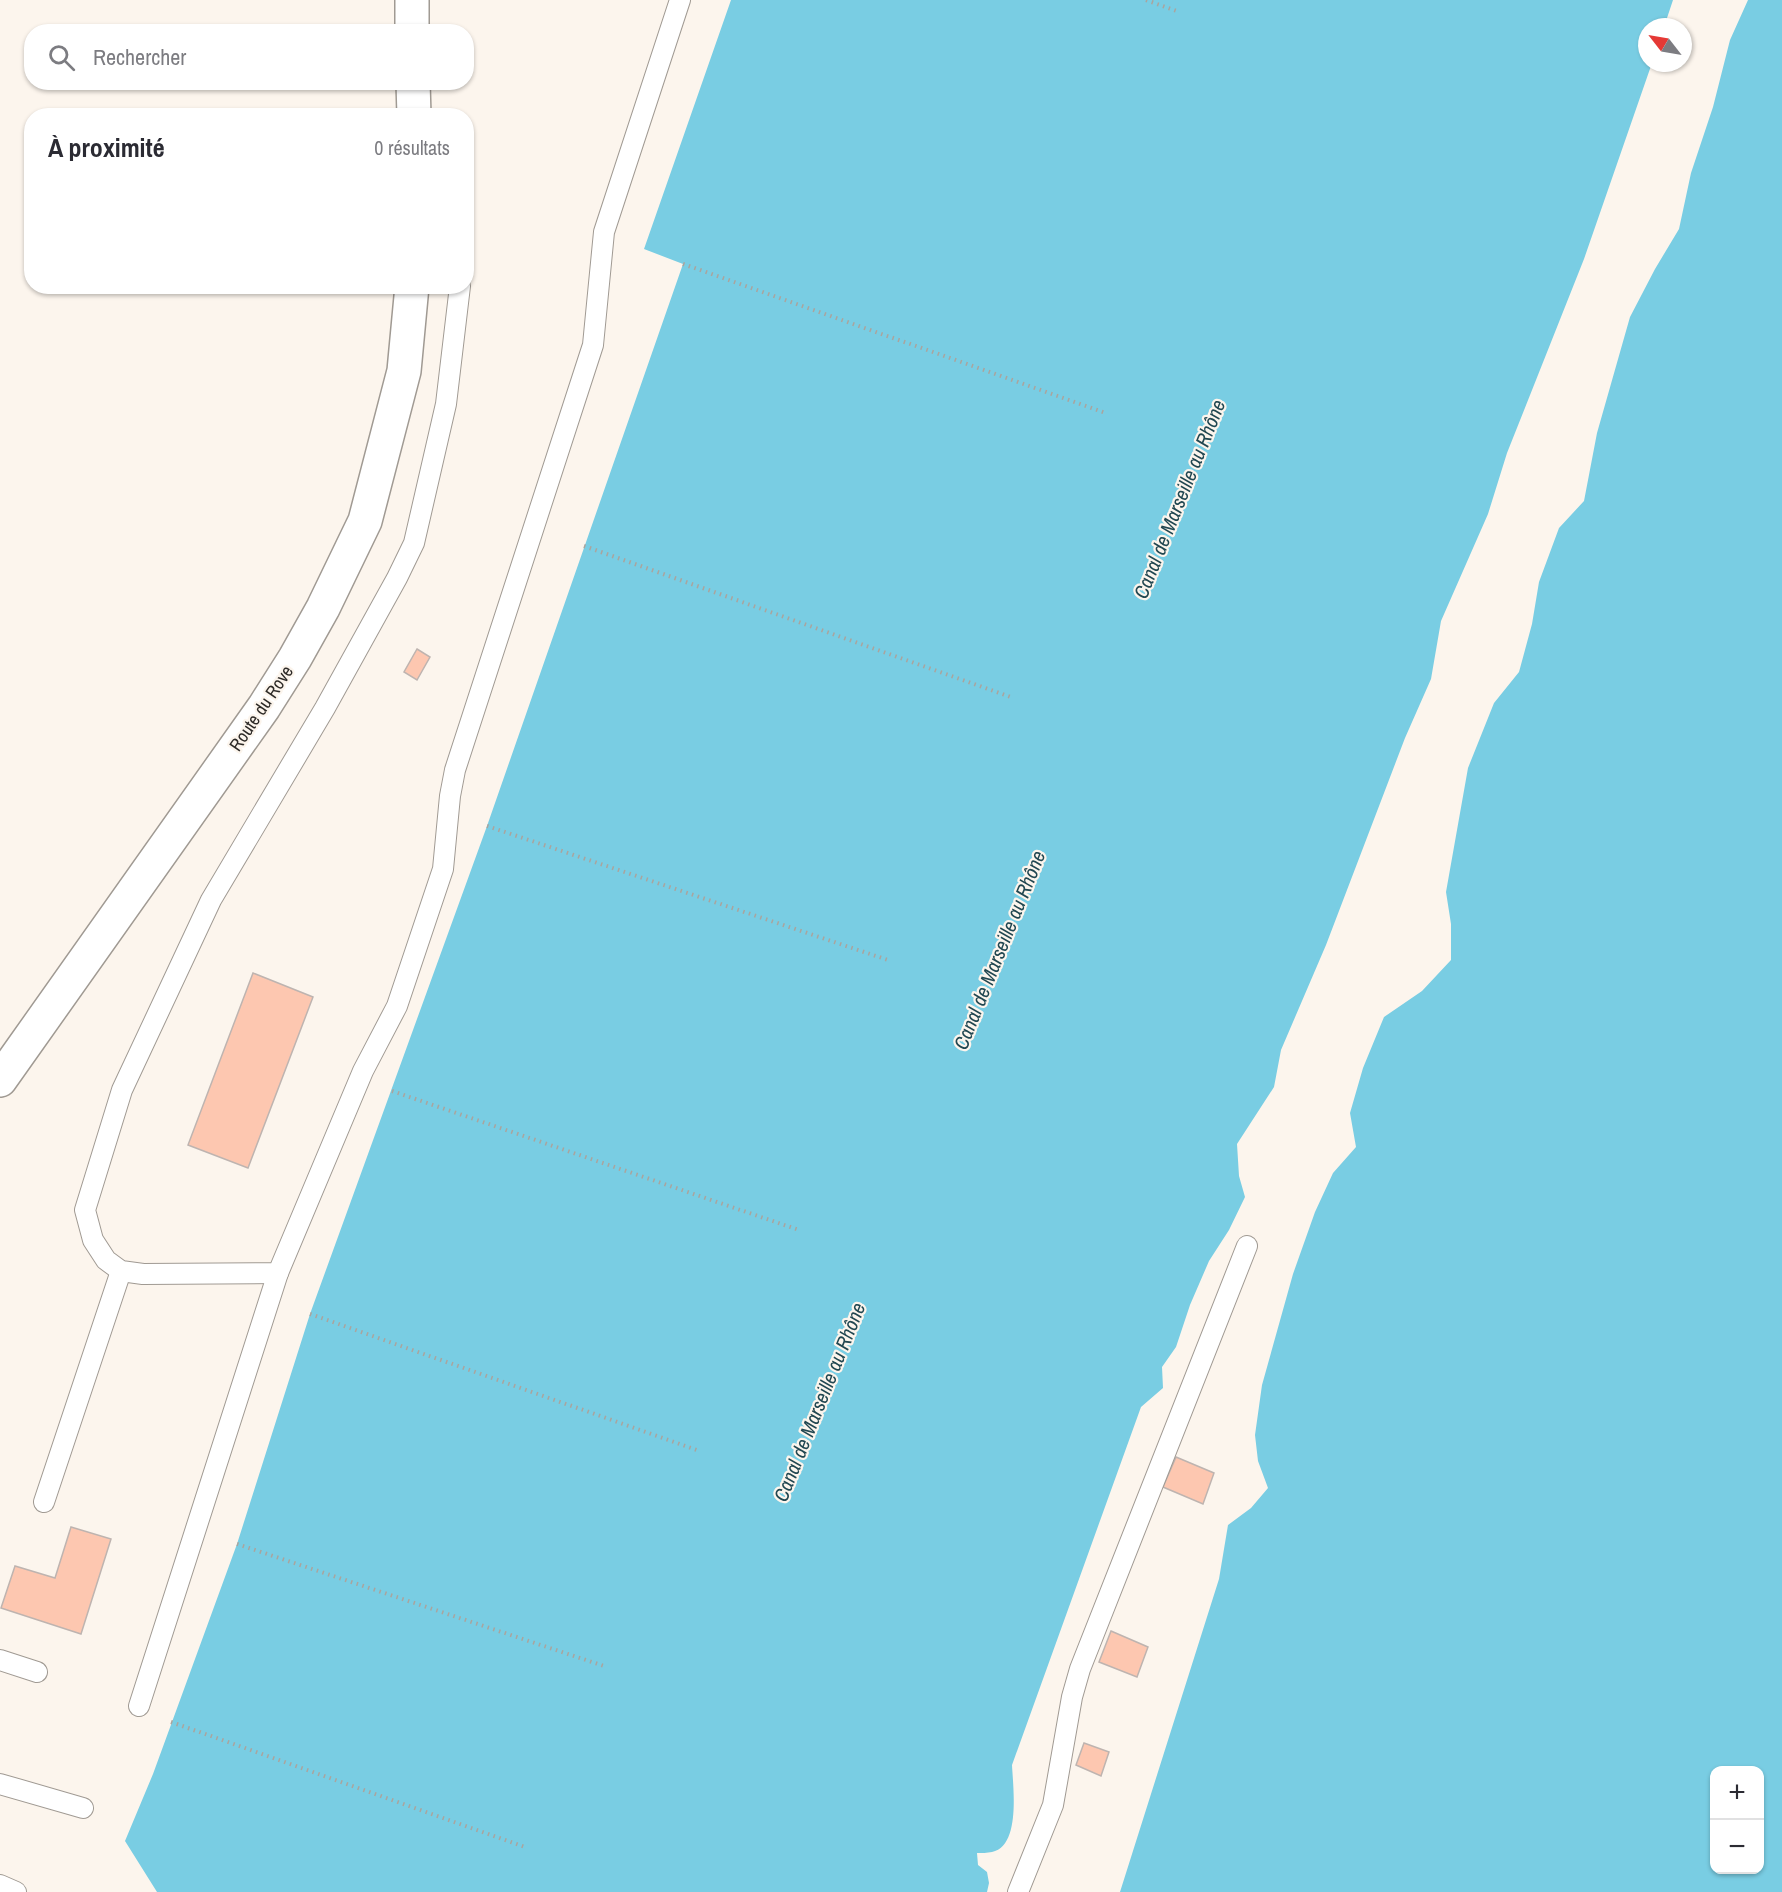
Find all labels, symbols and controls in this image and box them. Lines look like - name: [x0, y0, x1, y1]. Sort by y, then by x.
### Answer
- north arrow: [1638, 18, 1692, 72]
- search box: [24, 24, 474, 90]
- icon: search: [45, 41, 78, 74]
- text: Rechercher: [93, 42, 186, 72]
- text: À proximité: [48, 130, 165, 165]
- text: 0 résultats: [374, 134, 450, 161]
- water label: Canal de Marseille au Rhône: [1127, 395, 1231, 603]
- street label: Route du Rove: [223, 660, 299, 756]
- water label: Canal de Marseille au Rhône: [947, 846, 1051, 1054]
- water label: Canal de Marseille au Rhône: [767, 1298, 871, 1506]
- map controls: [1710, 1766, 1764, 1874]
- button: +: [1710, 1766, 1764, 1820]
- button: −: [1710, 1820, 1764, 1874]

